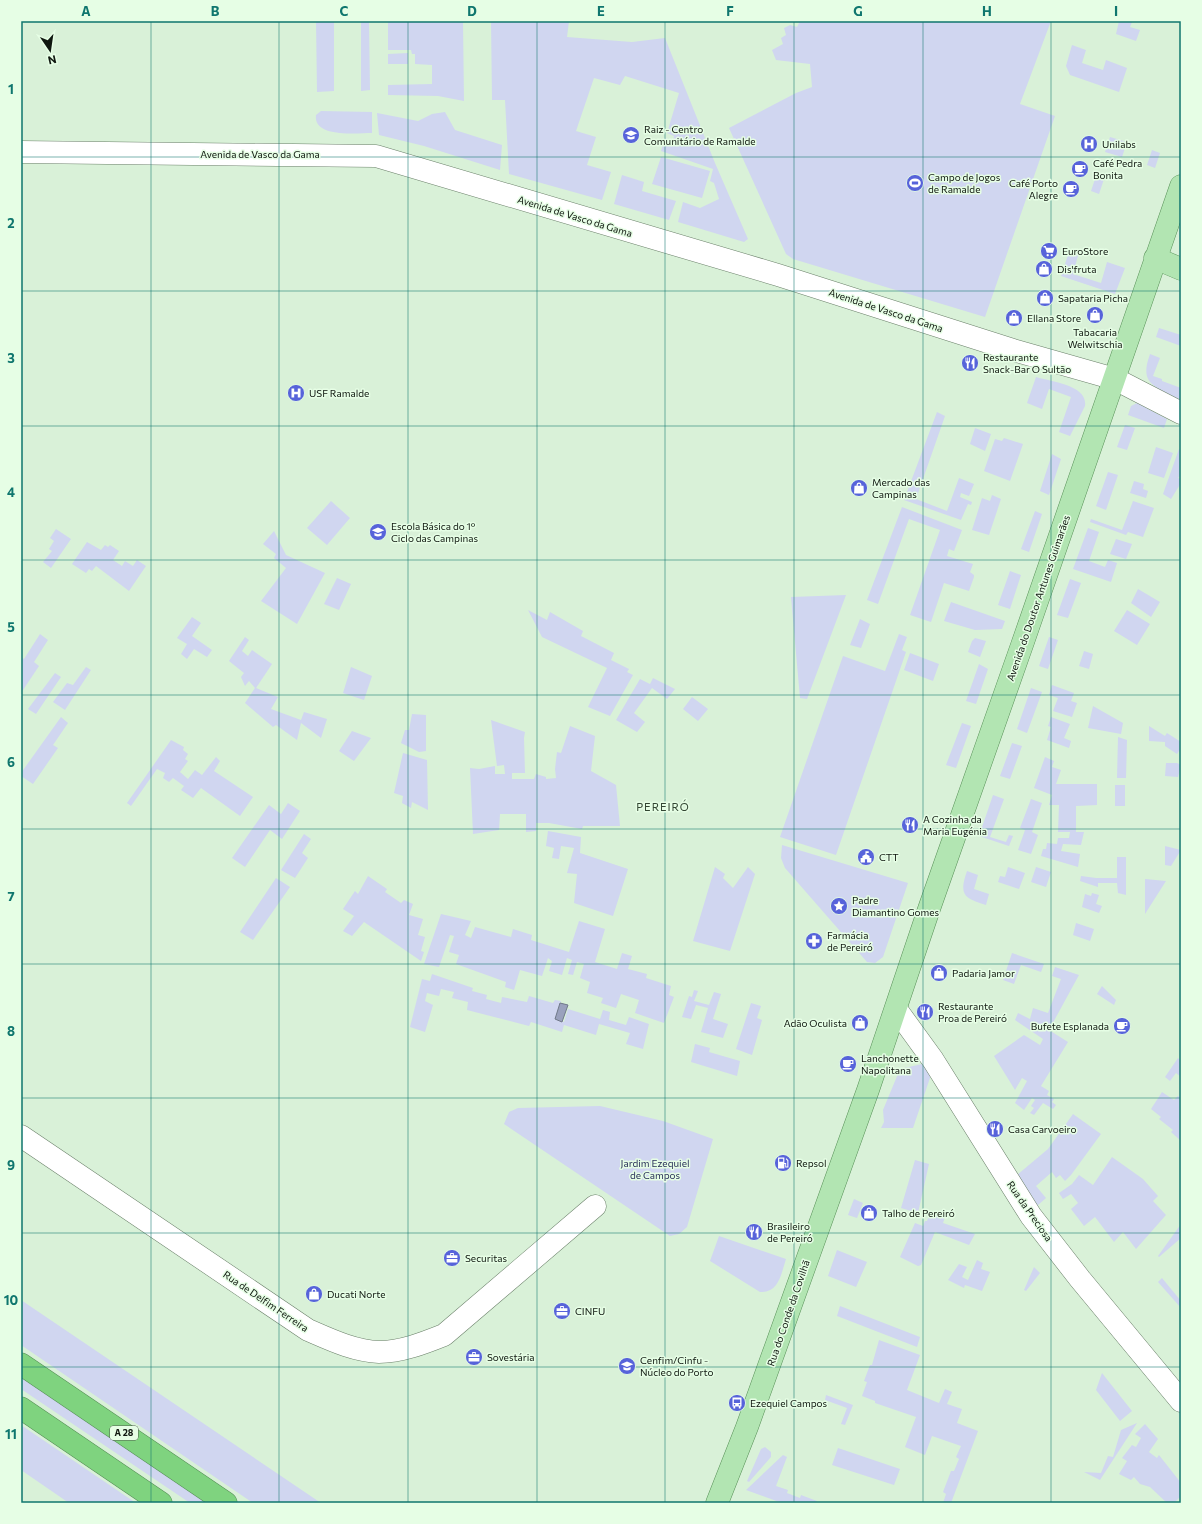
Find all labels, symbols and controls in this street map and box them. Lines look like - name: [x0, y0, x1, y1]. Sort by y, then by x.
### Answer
- text: A: [81, 3, 91, 19]
- text: B: [211, 3, 220, 19]
- text: C: [340, 3, 349, 19]
- text: D: [467, 3, 477, 19]
- text: E: [597, 3, 605, 19]
- text: F: [726, 3, 734, 19]
- text: G: [853, 3, 863, 19]
- text: H: [982, 3, 992, 19]
- text: I: [1114, 3, 1118, 19]
- north arrow: [30, 30, 70, 70]
- text: N: [47, 53, 58, 67]
- text: 1: [8, 81, 14, 97]
- place label: Raiz - Centro Comunitário de Ramalde: [644, 123, 756, 147]
- school or university icon: Raiz - Centro Comunitário de Ramalde: [621, 125, 641, 145]
- hospital icon: Unilabs: [1079, 134, 1099, 154]
- place label: Unilabs: [1102, 138, 1136, 150]
- street label: Avenida de Vasco da Gama: [200, 148, 320, 160]
- place label: Café Pedra Bonita: [1093, 157, 1142, 181]
- cafe icon: Café Pedra Bonita: [1070, 159, 1090, 179]
- place label: Campo de Jogos de Ramalde: [928, 171, 1001, 195]
- sports icon: Campo de Jogos de Ramalde: [905, 173, 925, 193]
- place label: Café Porto Alegre: [1009, 177, 1058, 201]
- cafe icon: Café Porto Alegre: [1061, 179, 1081, 199]
- street label: Avenida de Vasco da Gama: [516, 193, 634, 239]
- text: 2: [7, 215, 15, 231]
- supermarket icon: EuroStore: [1039, 241, 1059, 261]
- place label: EuroStore: [1062, 245, 1108, 257]
- shop icon: Dis'fruta: [1034, 259, 1054, 279]
- place label: Dis'fruta: [1057, 263, 1096, 275]
- street label: Avenida de Vasco da Gama: [827, 286, 945, 334]
- shop icon: Sapataria Picha: [1035, 288, 1055, 308]
- place label: Sapataria Picha: [1058, 292, 1128, 304]
- shop icon: Tabacaria Welwitschia: [1085, 305, 1105, 325]
- shop icon: Ellana Store: [1004, 308, 1024, 328]
- place label: Ellana Store: [1027, 312, 1081, 324]
- place label: Tabacaria Welwitschia: [1067, 326, 1123, 350]
- text: 3: [7, 350, 15, 366]
- place label: Restaurante Snack-Bar O Sultão: [983, 351, 1071, 375]
- restaurant icon: Restaurante Snack-Bar O Sultão: [960, 353, 980, 373]
- hospital icon: USF Ramalde: [286, 383, 306, 403]
- place label: USF Ramalde: [309, 387, 369, 399]
- place label: Mercado das Campinas: [872, 476, 930, 500]
- shop icon: Mercado das Campinas: [849, 478, 869, 498]
- text: 4: [7, 484, 15, 500]
- street label: Avenida do Doutor Antunes Guimarães: [1004, 513, 1072, 683]
- place label: Escola Básica do 1º Ciclo das Campinas: [391, 520, 479, 544]
- school or university icon: Escola Básica do 1º Ciclo das Campinas: [368, 522, 388, 542]
- text: 5: [7, 619, 15, 635]
- text: 6: [7, 754, 15, 770]
- district label: PEREIRÓ: [636, 799, 690, 813]
- place label: A Cozinha da Maria Eugénia: [923, 813, 987, 837]
- restaurant icon: A Cozinha da Maria Eugénia: [900, 815, 920, 835]
- public building icon: CTT: [856, 847, 876, 867]
- place label: CTT: [879, 851, 899, 863]
- text: 7: [7, 888, 15, 904]
- place label: Padre Diamantino Gomes: [852, 894, 939, 918]
- place icon: Padre Diamantino Gomes: [829, 896, 849, 916]
- place label: Farmácia de Pereiró: [827, 929, 873, 953]
- pharmacy icon: Farmácia de Pereiró: [804, 931, 824, 951]
- shop icon: Padaria Jamor: [929, 963, 949, 983]
- place label: Padaria Jamor: [952, 967, 1015, 979]
- place label: Restaurante Proa de Pereiró: [938, 1000, 1007, 1024]
- restaurant icon: Restaurante Proa de Pereiró: [915, 1002, 935, 1022]
- shop icon: Adão Oculista: [850, 1013, 870, 1033]
- cafe icon: Bufete Esplanada: [1112, 1016, 1132, 1036]
- place label: Adão Oculista: [784, 1017, 847, 1029]
- place label: Bufete Esplanada: [1031, 1020, 1109, 1032]
- text: 8: [7, 1023, 15, 1039]
- place label: Lanchonette Napolitana: [861, 1052, 919, 1076]
- cafe icon: Lanchonette Napolitana: [838, 1054, 858, 1074]
- restaurant icon: Casa Carvoeiro: [985, 1119, 1005, 1139]
- place label: Casa Carvoeiro: [1008, 1123, 1076, 1135]
- fuel station icon: Repsol: [773, 1153, 793, 1173]
- text: 9: [7, 1157, 15, 1173]
- park label: Jardim Ezequiel de Campos: [621, 1157, 689, 1181]
- place label: Repsol: [796, 1157, 827, 1169]
- street label: Rua da Preciosa: [1005, 1179, 1055, 1243]
- shop icon: Talho de Pereiró: [859, 1203, 879, 1223]
- place label: Talho de Pereiró: [882, 1207, 955, 1219]
- place label: Brasileiro de Pereiró: [767, 1220, 813, 1244]
- restaurant icon: Brasileiro de Pereiró: [744, 1222, 764, 1242]
- office icon: Securitas: [442, 1248, 462, 1268]
- place label: Securitas: [465, 1252, 508, 1264]
- street label: Rua do Conde da Covilhã: [764, 1258, 812, 1368]
- street label: Rua de Delfim Ferreira: [221, 1268, 311, 1334]
- shop icon: Ducati Norte: [304, 1284, 324, 1304]
- place label: Ducati Norte: [327, 1288, 386, 1300]
- text: 10: [4, 1292, 19, 1308]
- office icon: CINFU: [552, 1301, 572, 1321]
- place label: CINFU: [575, 1305, 605, 1317]
- office icon: Sovestária: [464, 1347, 484, 1367]
- place label: Sovestária: [487, 1351, 535, 1363]
- place label: Cenfim/Cinfu - Núcleo do Porto: [640, 1354, 714, 1378]
- school or university icon: Cenfim/Cinfu - Núcleo do Porto: [617, 1356, 637, 1376]
- bus stop icon: Ezequiel Campos: [727, 1393, 747, 1413]
- place label: Ezequiel Campos: [750, 1397, 827, 1409]
- text: 11: [5, 1426, 17, 1442]
- road number: A 28: [110, 1426, 138, 1440]

